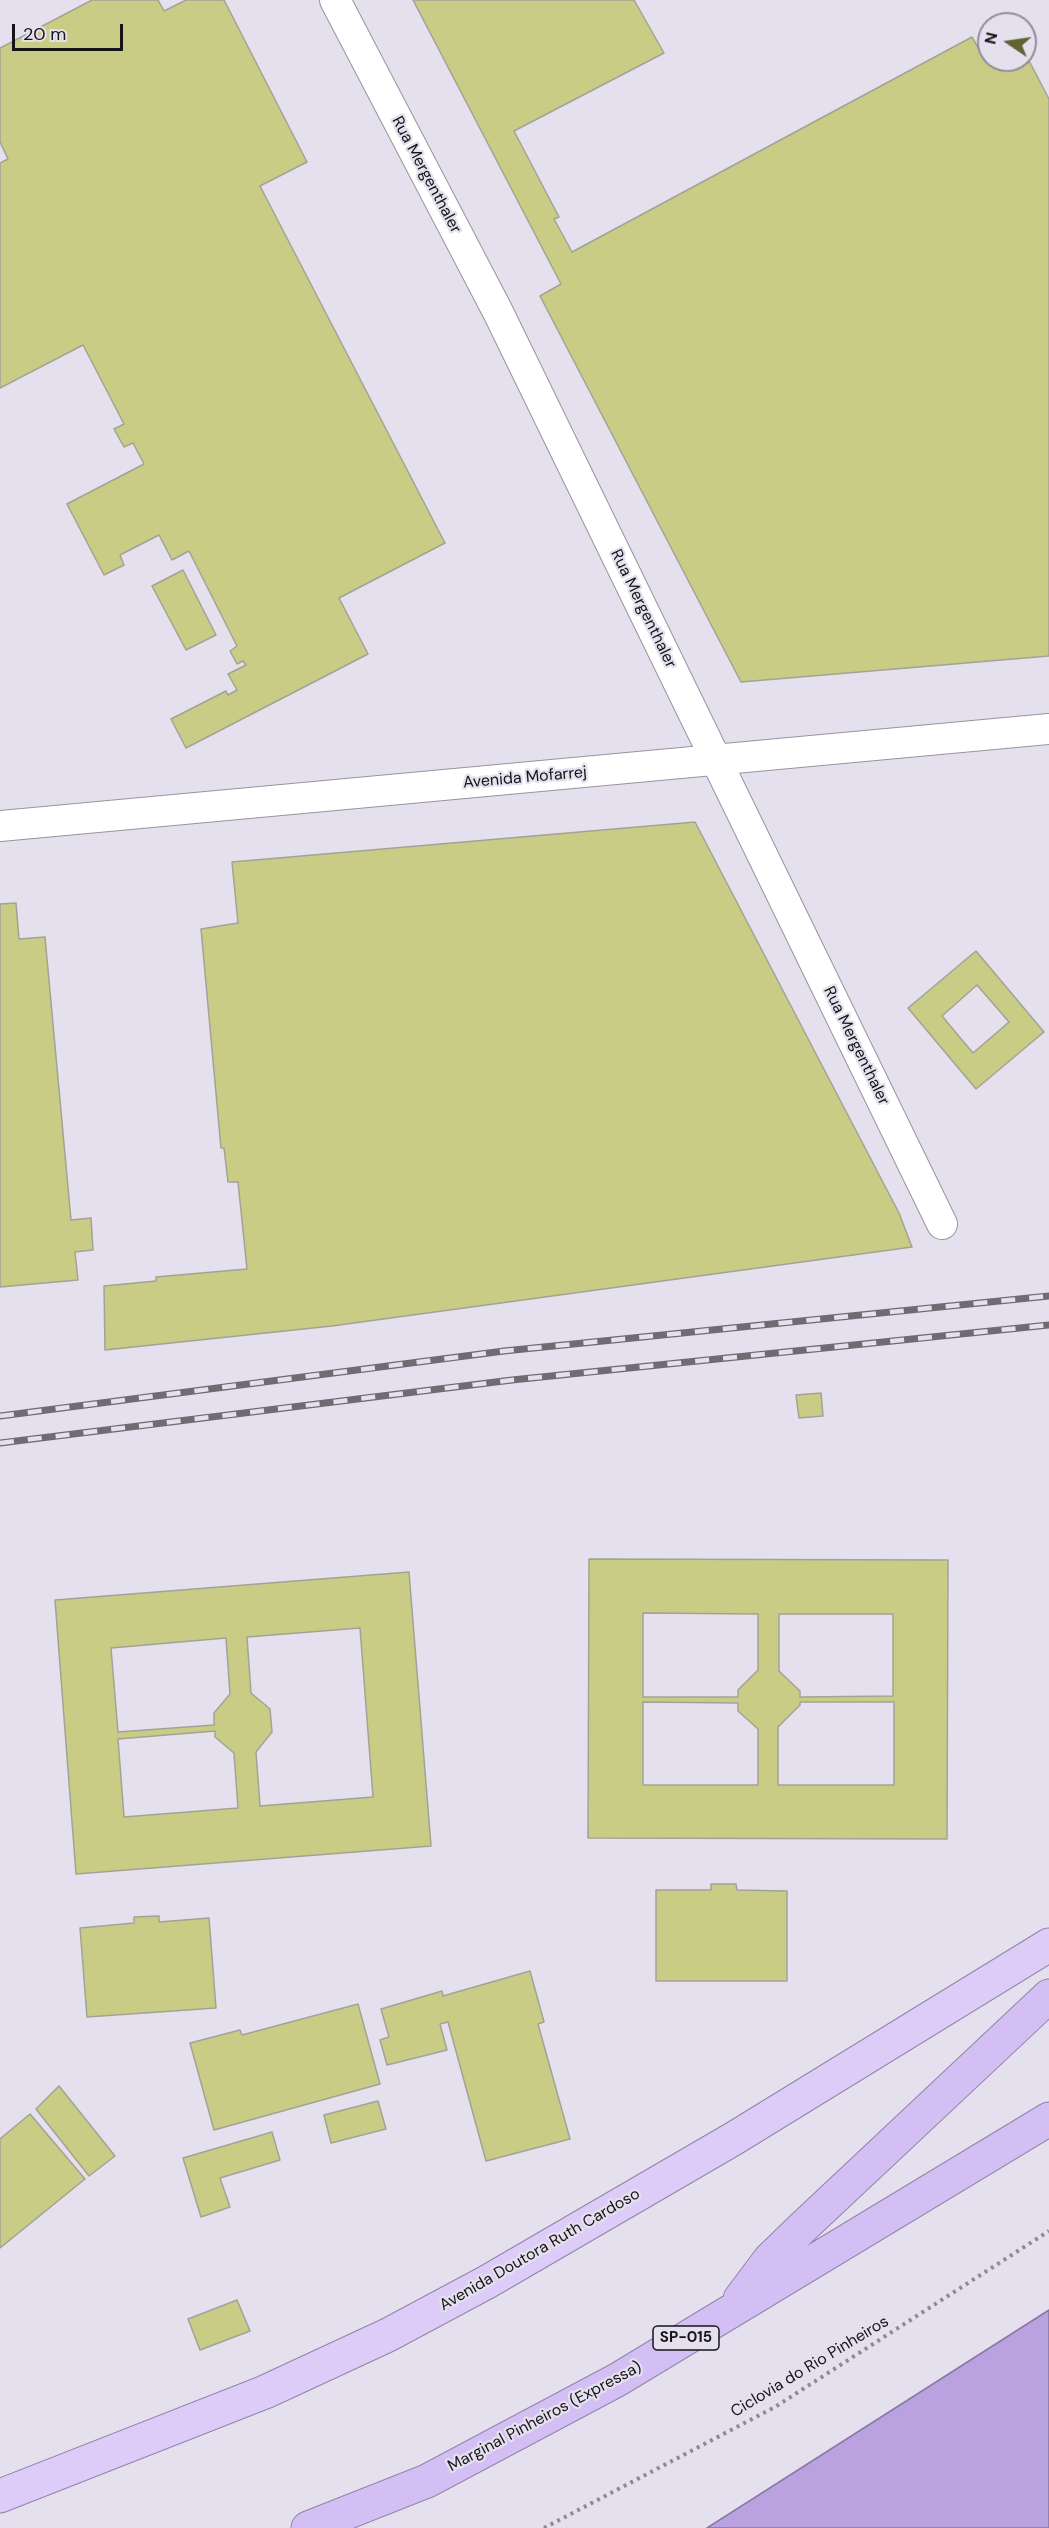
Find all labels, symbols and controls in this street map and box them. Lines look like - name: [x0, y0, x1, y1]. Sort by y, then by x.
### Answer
- scale bar: [15, 12, 126, 50]
- north arrow: [977, 12, 1037, 72]
- text: 20 m: [23, 22, 66, 46]
- text: N: [979, 30, 1002, 46]
- street label: Rua Mergenthaler: [387, 113, 465, 237]
- street label: Rua Mergenthaler: [606, 547, 680, 671]
- street label: Avenida Mofarrej: [462, 763, 588, 793]
- street label: Rua Mergenthaler: [819, 984, 893, 1108]
- street label: Avenida Doutora Ruth Cardoso: [436, 2185, 644, 2315]
- street label: Ciclovia do Rio Pinheiros: [728, 2312, 892, 2422]
- road number: SP-015: [653, 2326, 719, 2350]
- street label: Marginal Pinheiros (Expressa): [445, 2358, 645, 2476]

